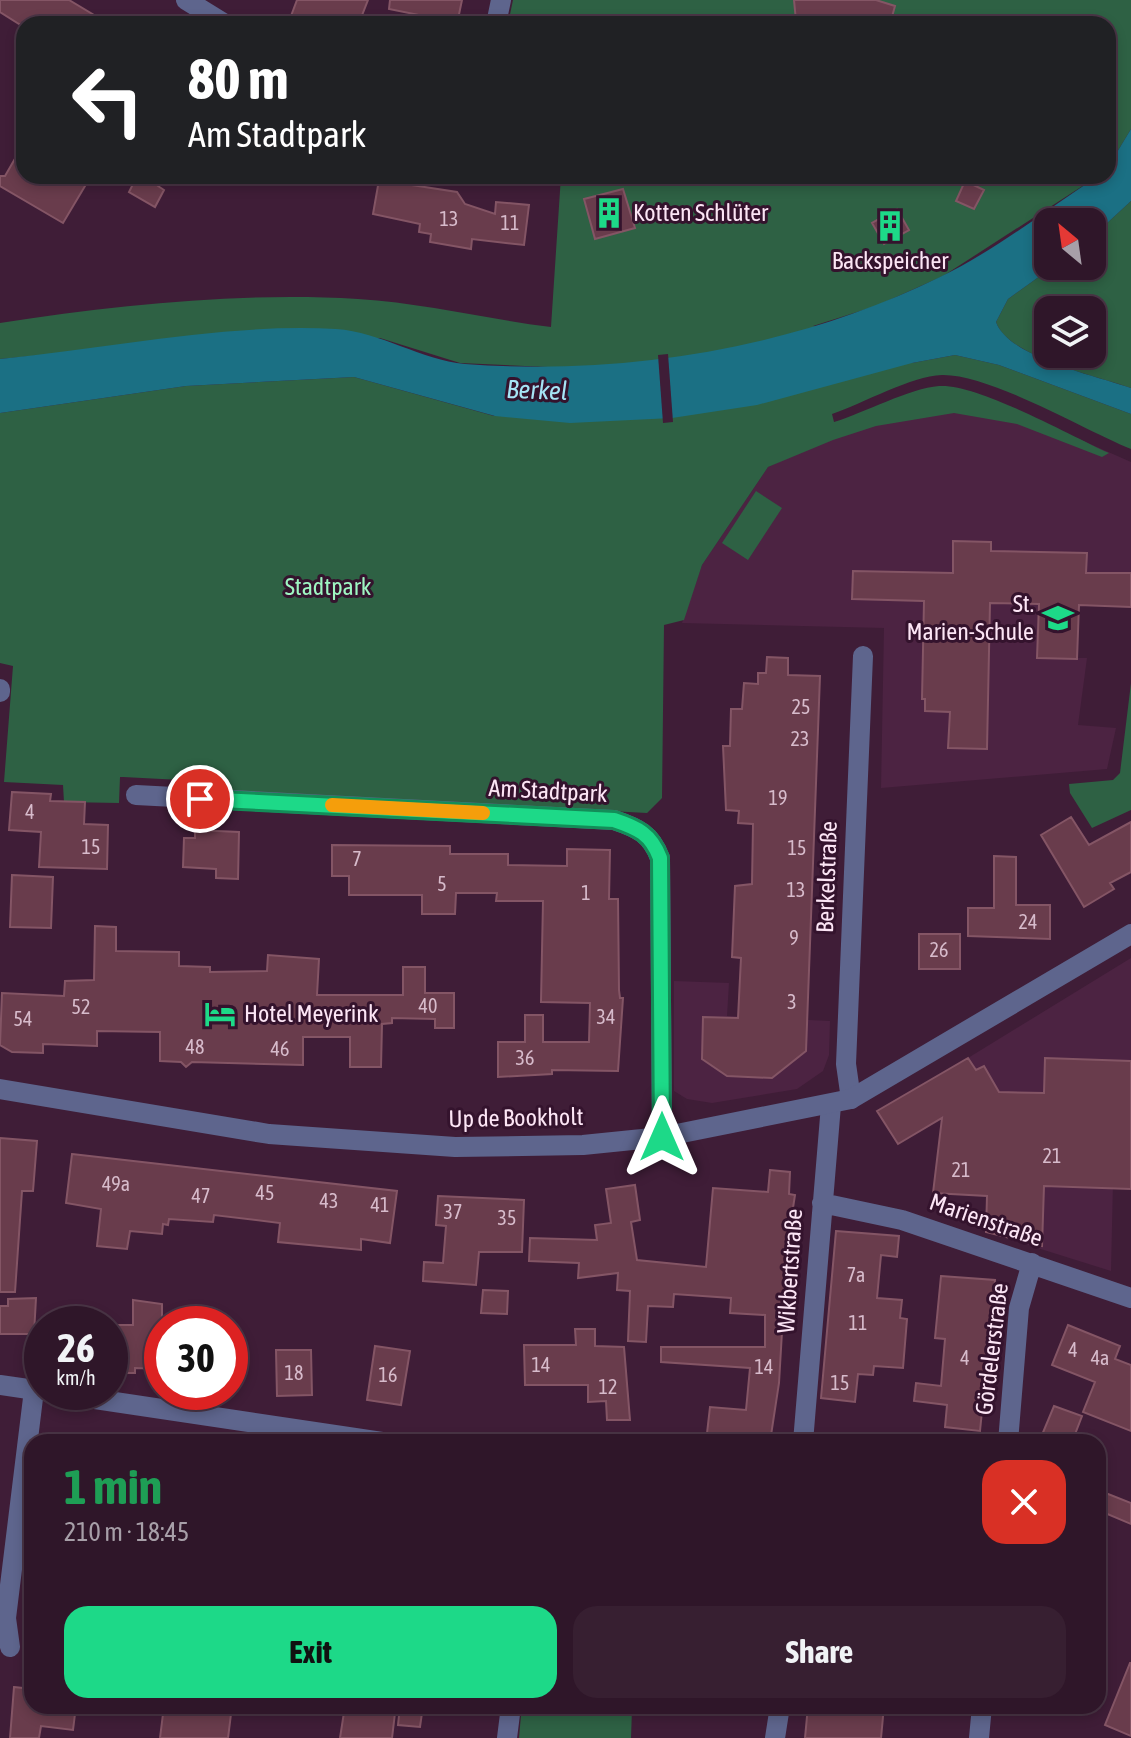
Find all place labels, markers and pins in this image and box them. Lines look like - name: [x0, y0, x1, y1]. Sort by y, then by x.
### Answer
- building icon: Kotten Schlüter: [592, 196, 626, 230]
- place label: Kotten Schlüter: [633, 199, 769, 226]
- building icon: Backspeicher: [873, 209, 907, 243]
- place label: Backspeicher: [832, 247, 949, 274]
- place label: St. Marien-Schule: [906, 590, 1034, 645]
- school or university icon: St. Marien-Schule: [1041, 601, 1075, 635]
- pin: [166, 765, 234, 833]
- hotel icon: Hotel Meyerink: [203, 997, 237, 1031]
- place label: Hotel Meyerink: [244, 1000, 379, 1027]

